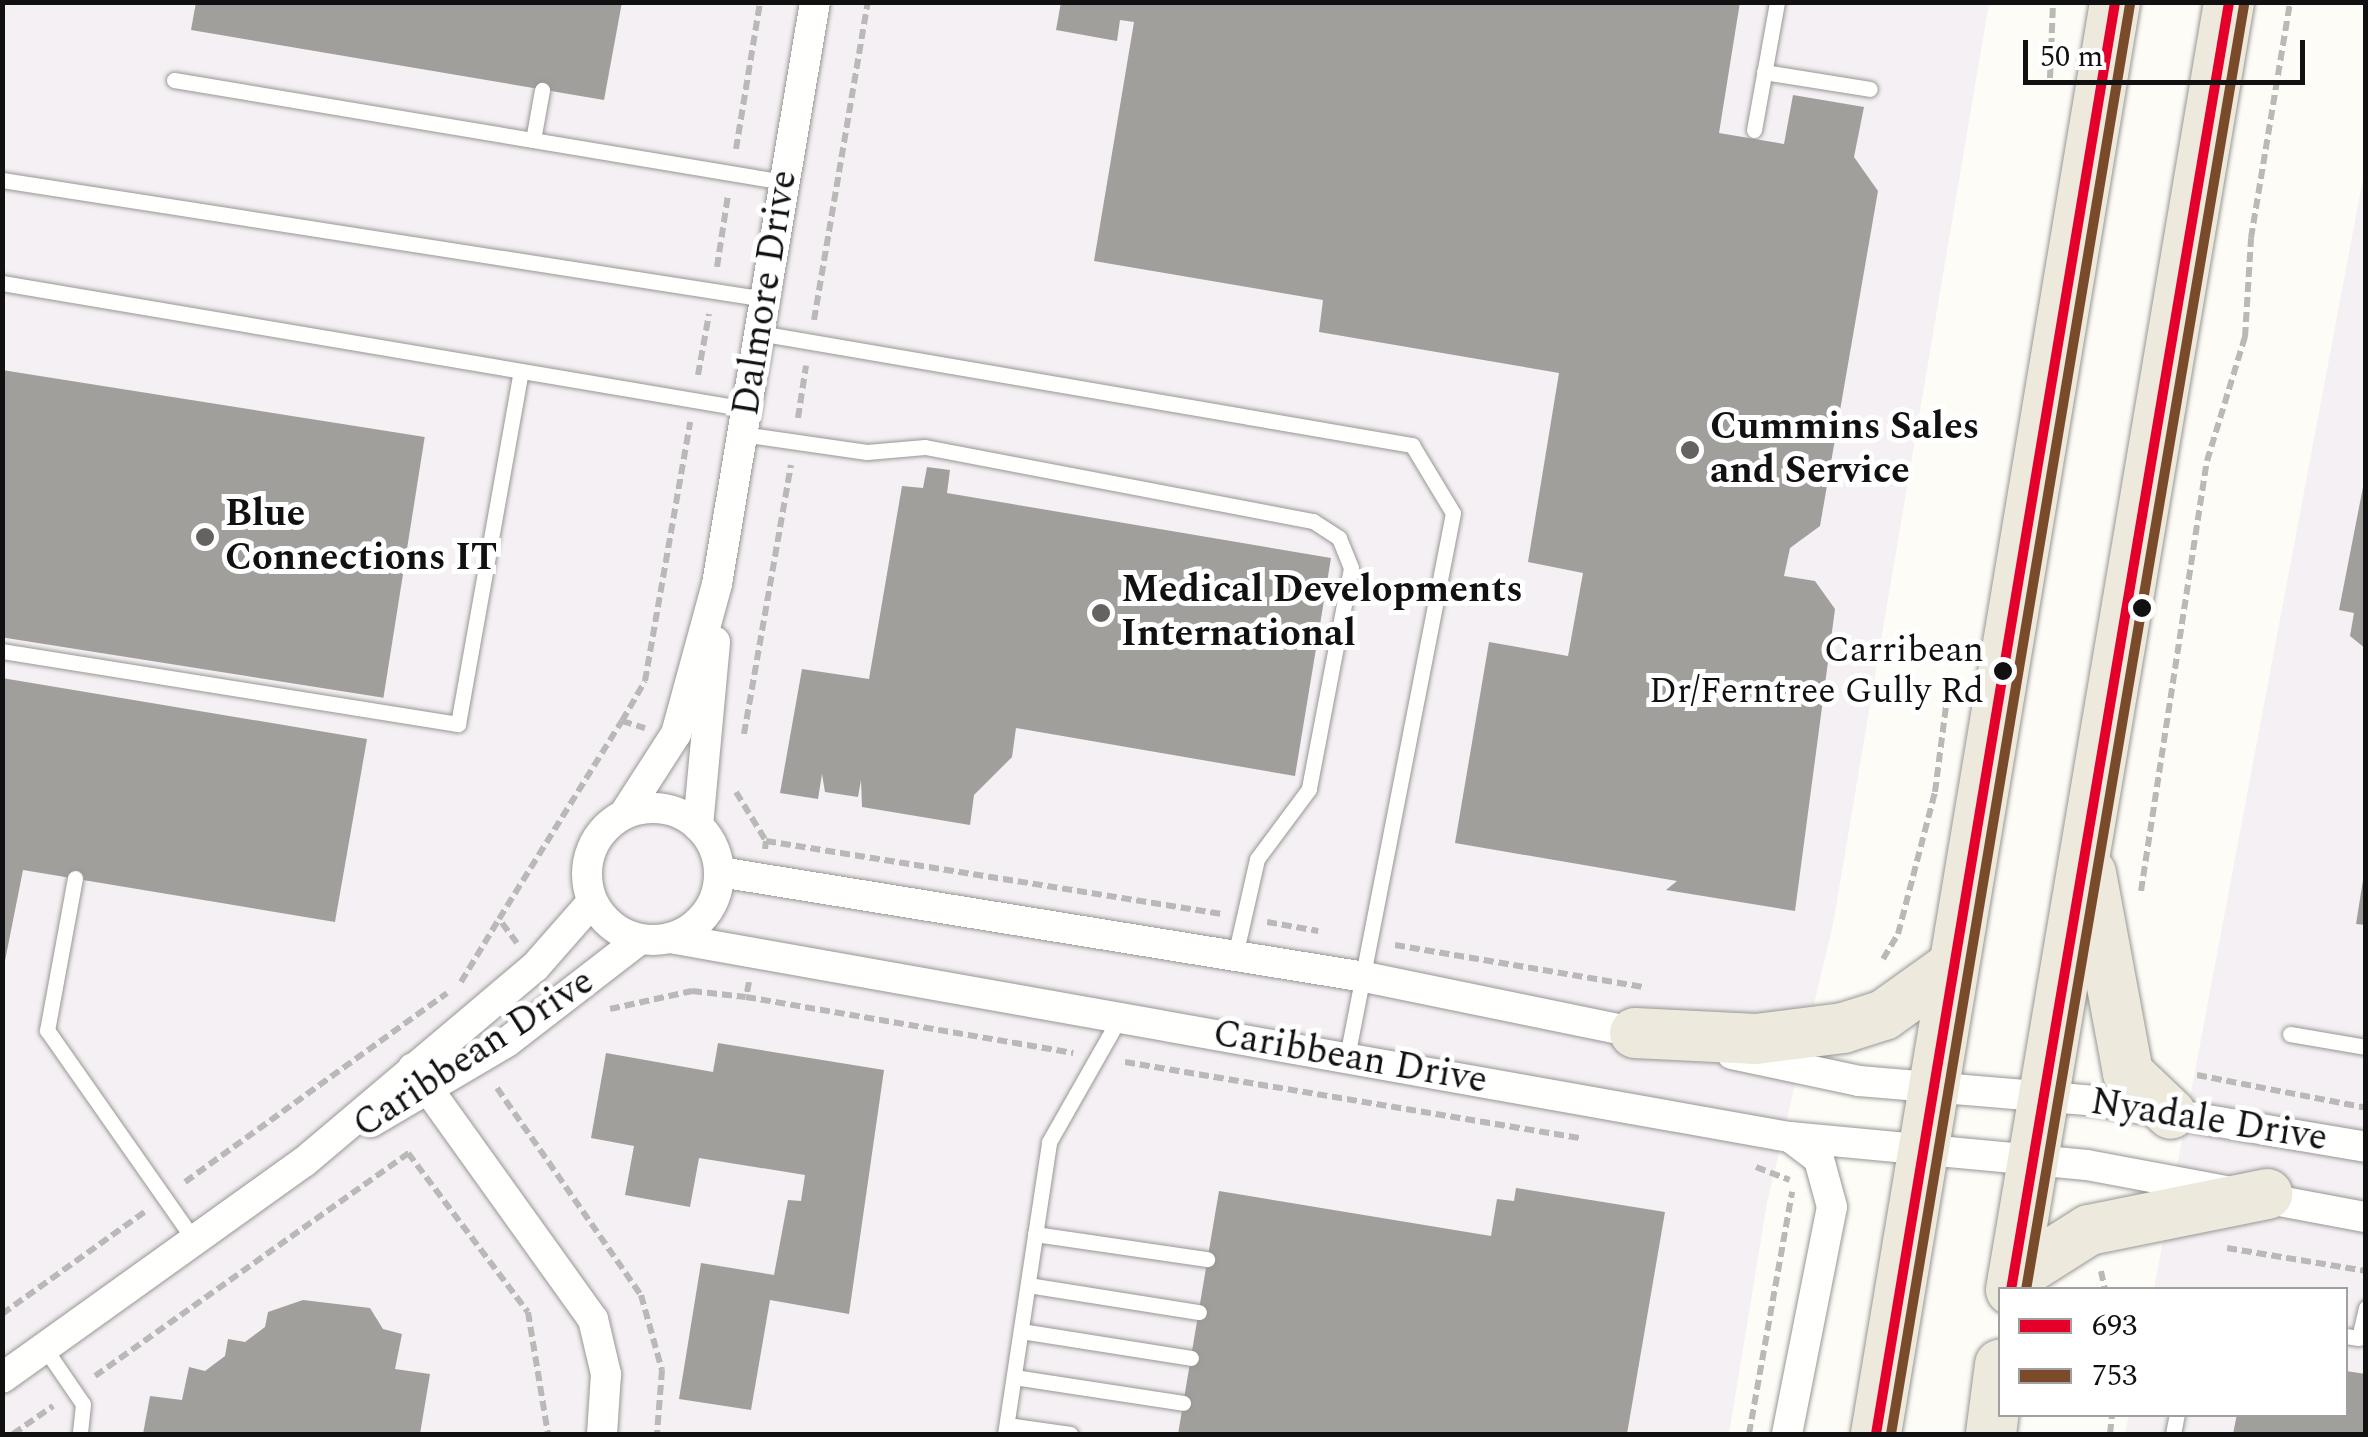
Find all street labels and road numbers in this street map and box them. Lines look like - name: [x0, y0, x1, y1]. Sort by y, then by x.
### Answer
- street label: Dalmore Drive: [724, 167, 808, 419]
- street label: Caribbean Drive: [345, 959, 603, 1149]
- street label: Caribbean Drive: [1209, 1011, 1491, 1105]
- street label: Nyadale Drive: [2087, 1080, 2331, 1162]

